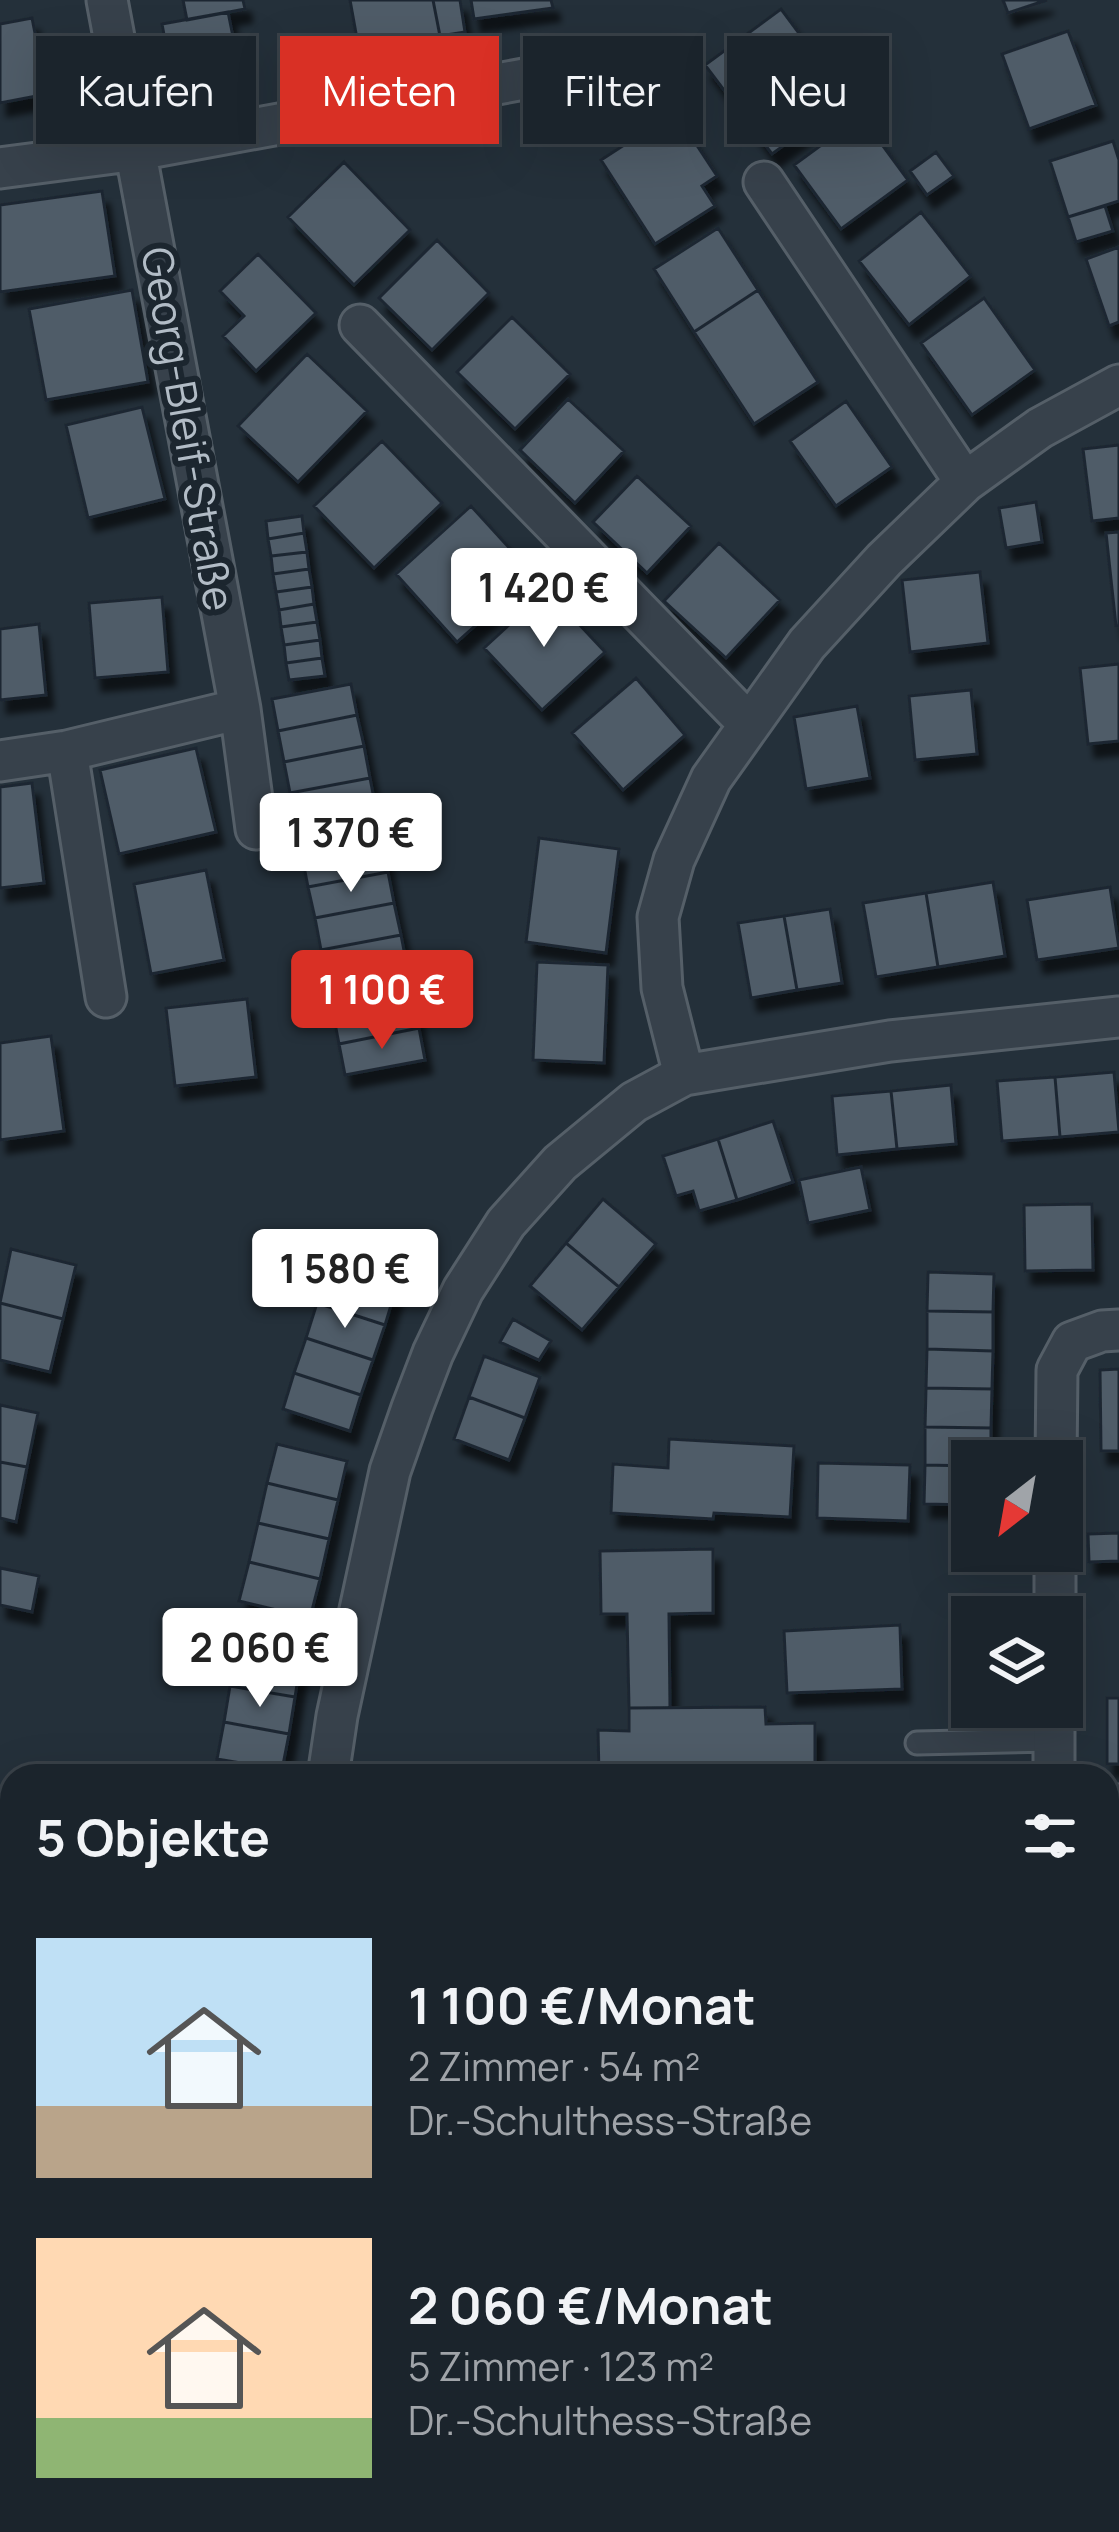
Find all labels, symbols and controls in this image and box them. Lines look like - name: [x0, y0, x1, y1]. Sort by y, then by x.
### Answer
- chip: Kaufen: [36, 36, 256, 144]
- chip: Mieten: [280, 36, 499, 144]
- chip: Filter: [523, 36, 703, 144]
- chip: Neu: [727, 36, 889, 144]
- street label: Georg-Bleif-Straße: [128, 242, 250, 615]
- pin: 1 420 €: [433, 548, 655, 650]
- text: 1 420 €: [478, 560, 610, 614]
- pin: 1 370 €: [240, 793, 462, 895]
- text: 1 370 €: [287, 805, 415, 859]
- pin: 1 100 €: [271, 950, 493, 1052]
- text: 1 100 €: [318, 962, 446, 1016]
- pin: 1 580 €: [234, 1229, 456, 1331]
- text: 1 580 €: [279, 1241, 411, 1295]
- north arrow: [951, 1440, 1083, 1572]
- map controls: [951, 1440, 1083, 1728]
- button: layers: [951, 1596, 1083, 1728]
- pin: 2 060 €: [149, 1608, 371, 1710]
- text: 2 060 €: [189, 1620, 331, 1674]
- text: 5 Objekte: [36, 1802, 270, 1871]
- icon: filters: [1017, 1803, 1083, 1869]
- text: 1 100 €/Monat: [408, 1970, 756, 2039]
- icon: home: [132, 1986, 276, 2130]
- text: 2 Zimmer · 54 m²: [408, 2039, 700, 2093]
- text: Dr.-Schulthess-Straße: [408, 2093, 812, 2147]
- text: 2 060 €/Monat: [408, 2270, 773, 2339]
- icon: home: [132, 2286, 276, 2430]
- text: 5 Zimmer · 123 m²: [408, 2339, 714, 2393]
- text: Dr.-Schulthess-Straße: [408, 2393, 812, 2447]

